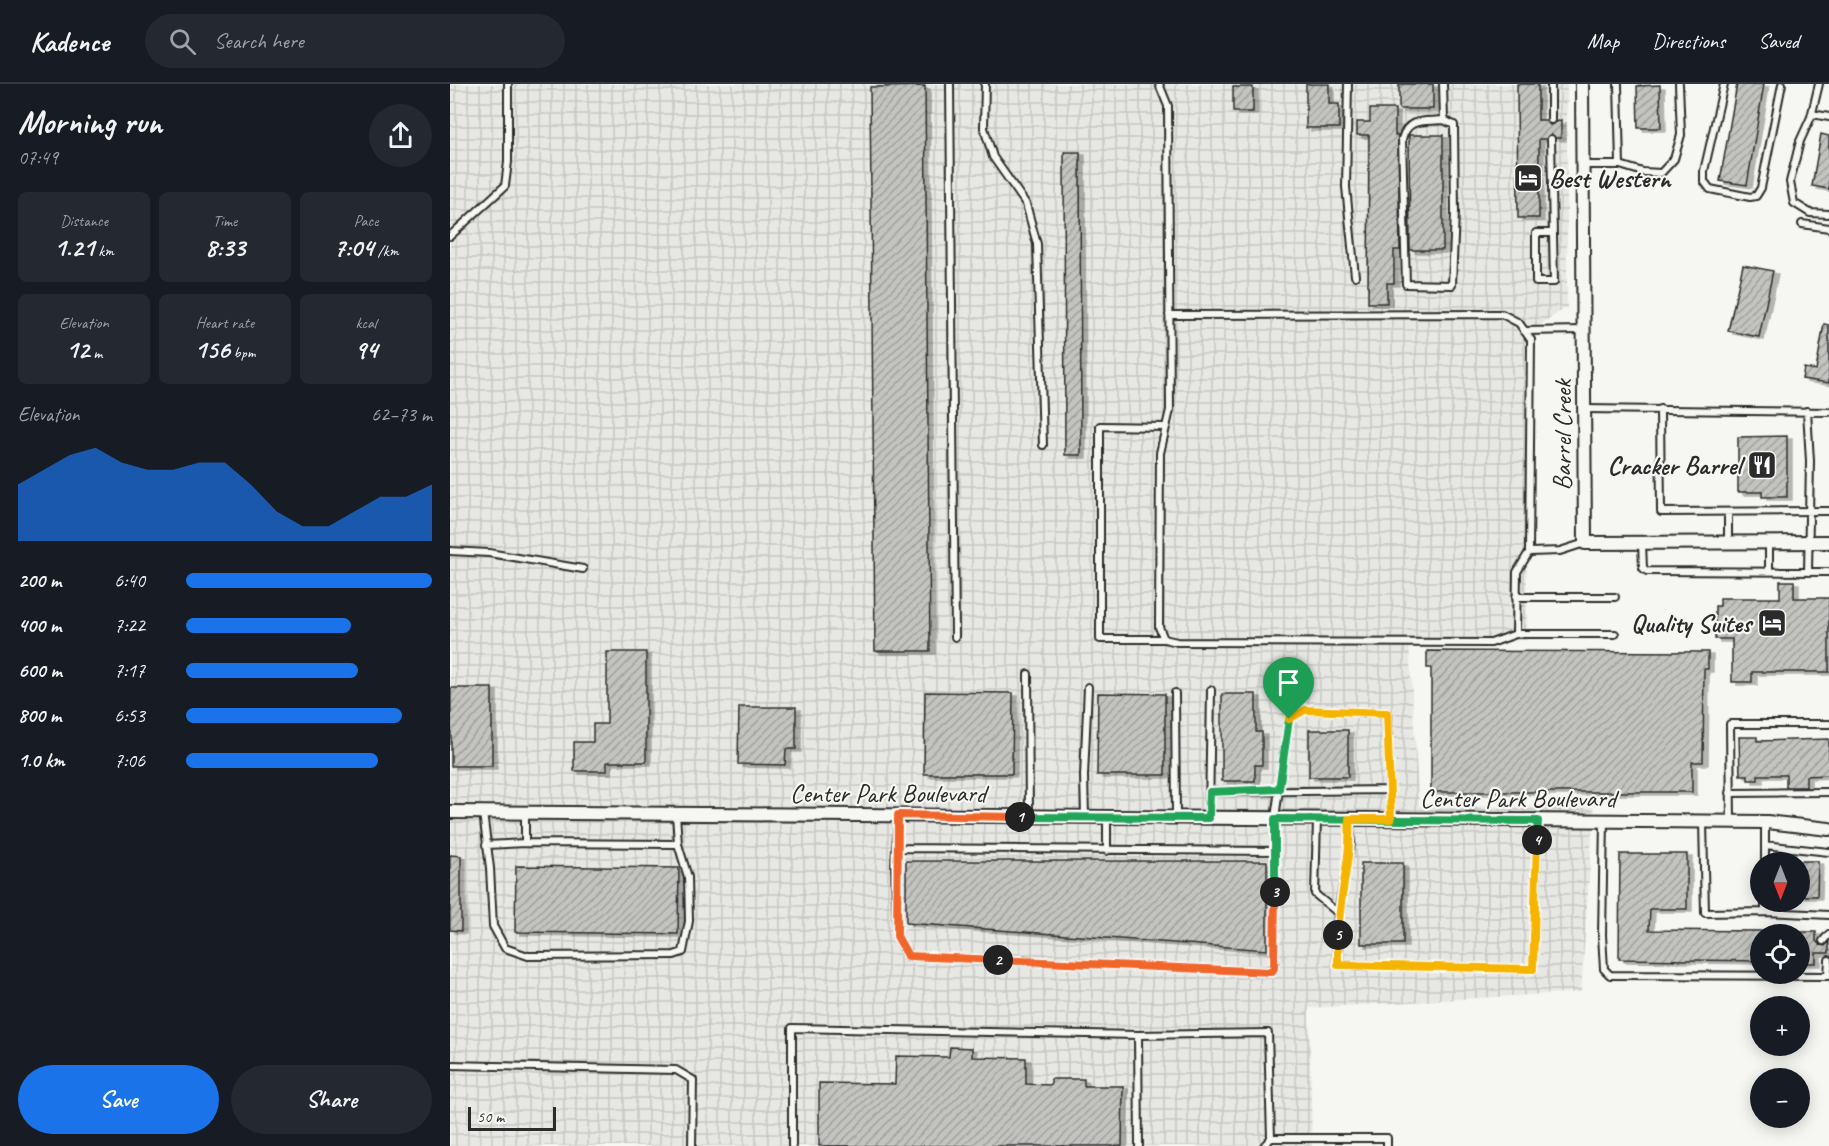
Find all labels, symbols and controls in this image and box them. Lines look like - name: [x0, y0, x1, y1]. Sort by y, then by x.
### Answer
- search box: [145, 14, 565, 68]
- text: Kadence: [30, 24, 109, 59]
- icon: search: [166, 25, 199, 58]
- text: Search here: [214, 27, 304, 55]
- text: Map: [1587, 28, 1619, 54]
- text: Directions: [1652, 28, 1725, 54]
- text: Saved: [1758, 28, 1799, 54]
- text: Morning run: [18, 101, 162, 143]
- button: share: [369, 104, 432, 167]
- text: 07:49: [18, 145, 58, 170]
- hotel icon: Best Western: [1512, 162, 1544, 194]
- place label: Best Western: [1549, 162, 1672, 195]
- text: Distance: [60, 211, 108, 231]
- text: Time: [213, 211, 237, 231]
- text: Pace: [354, 211, 378, 231]
- text: 1.21: [54, 231, 94, 264]
- text: 8:33: [205, 231, 245, 264]
- text: 7:04: [334, 231, 374, 264]
- text: km: [94, 241, 114, 261]
- text: /km: [374, 241, 398, 261]
- text: Elevation: [59, 313, 109, 333]
- text: Heart rate: [196, 313, 254, 333]
- text: kcal: [355, 313, 377, 333]
- text: 12: [66, 333, 89, 366]
- text: 156: [194, 333, 230, 366]
- text: 94: [354, 333, 378, 366]
- text: m: [89, 343, 102, 363]
- text: bpm: [230, 343, 256, 363]
- street label: Barrel Creek: [1546, 378, 1579, 490]
- text: Elevation: [18, 402, 80, 427]
- text: 62–73 m: [371, 402, 432, 427]
- place label: Cracker Barrel: [1608, 449, 1746, 482]
- restaurant icon: Cracker Barrel: [1746, 449, 1778, 481]
- text: 200 m: [18, 568, 61, 593]
- text: 6:40: [114, 568, 145, 593]
- place label: Quality Suites: [1631, 607, 1754, 640]
- hotel icon: Quality Suites: [1756, 607, 1788, 639]
- text: 400 m: [18, 613, 61, 638]
- text: 7:22: [114, 613, 145, 638]
- pin: [1263, 657, 1314, 719]
- text: 600 m: [18, 658, 62, 683]
- text: 7:17: [114, 658, 145, 683]
- icon: arrive: [1272, 666, 1305, 699]
- text: 800 m: [18, 703, 61, 728]
- text: 6:53: [114, 703, 145, 728]
- text: 1.0 km: [18, 748, 65, 773]
- text: 7:06: [114, 748, 145, 773]
- street label: Center Park Boulevard: [790, 777, 990, 810]
- street label: Center Park Boulevard: [1420, 782, 1620, 815]
- pin: 1: [1005, 802, 1035, 832]
- text: 1: [1016, 807, 1024, 827]
- pin: 4: [1522, 825, 1552, 855]
- text: 4: [1533, 830, 1541, 850]
- north arrow: [1750, 852, 1810, 912]
- map controls: [1750, 852, 1810, 1128]
- pin: 3: [1260, 877, 1290, 907]
- text: 3: [1271, 882, 1279, 902]
- pin: 5: [1323, 920, 1353, 950]
- button: locate: [1750, 924, 1810, 984]
- text: 5: [1335, 925, 1341, 945]
- pin: 2: [983, 945, 1013, 975]
- text: 2: [994, 950, 1002, 970]
- button: +: [1750, 996, 1810, 1056]
- button: Save: [18, 1065, 219, 1134]
- button: Share: [231, 1065, 432, 1134]
- button: −: [1750, 1068, 1810, 1128]
- scale bar: [468, 1104, 556, 1132]
- text: 50 m: [477, 1107, 504, 1127]

